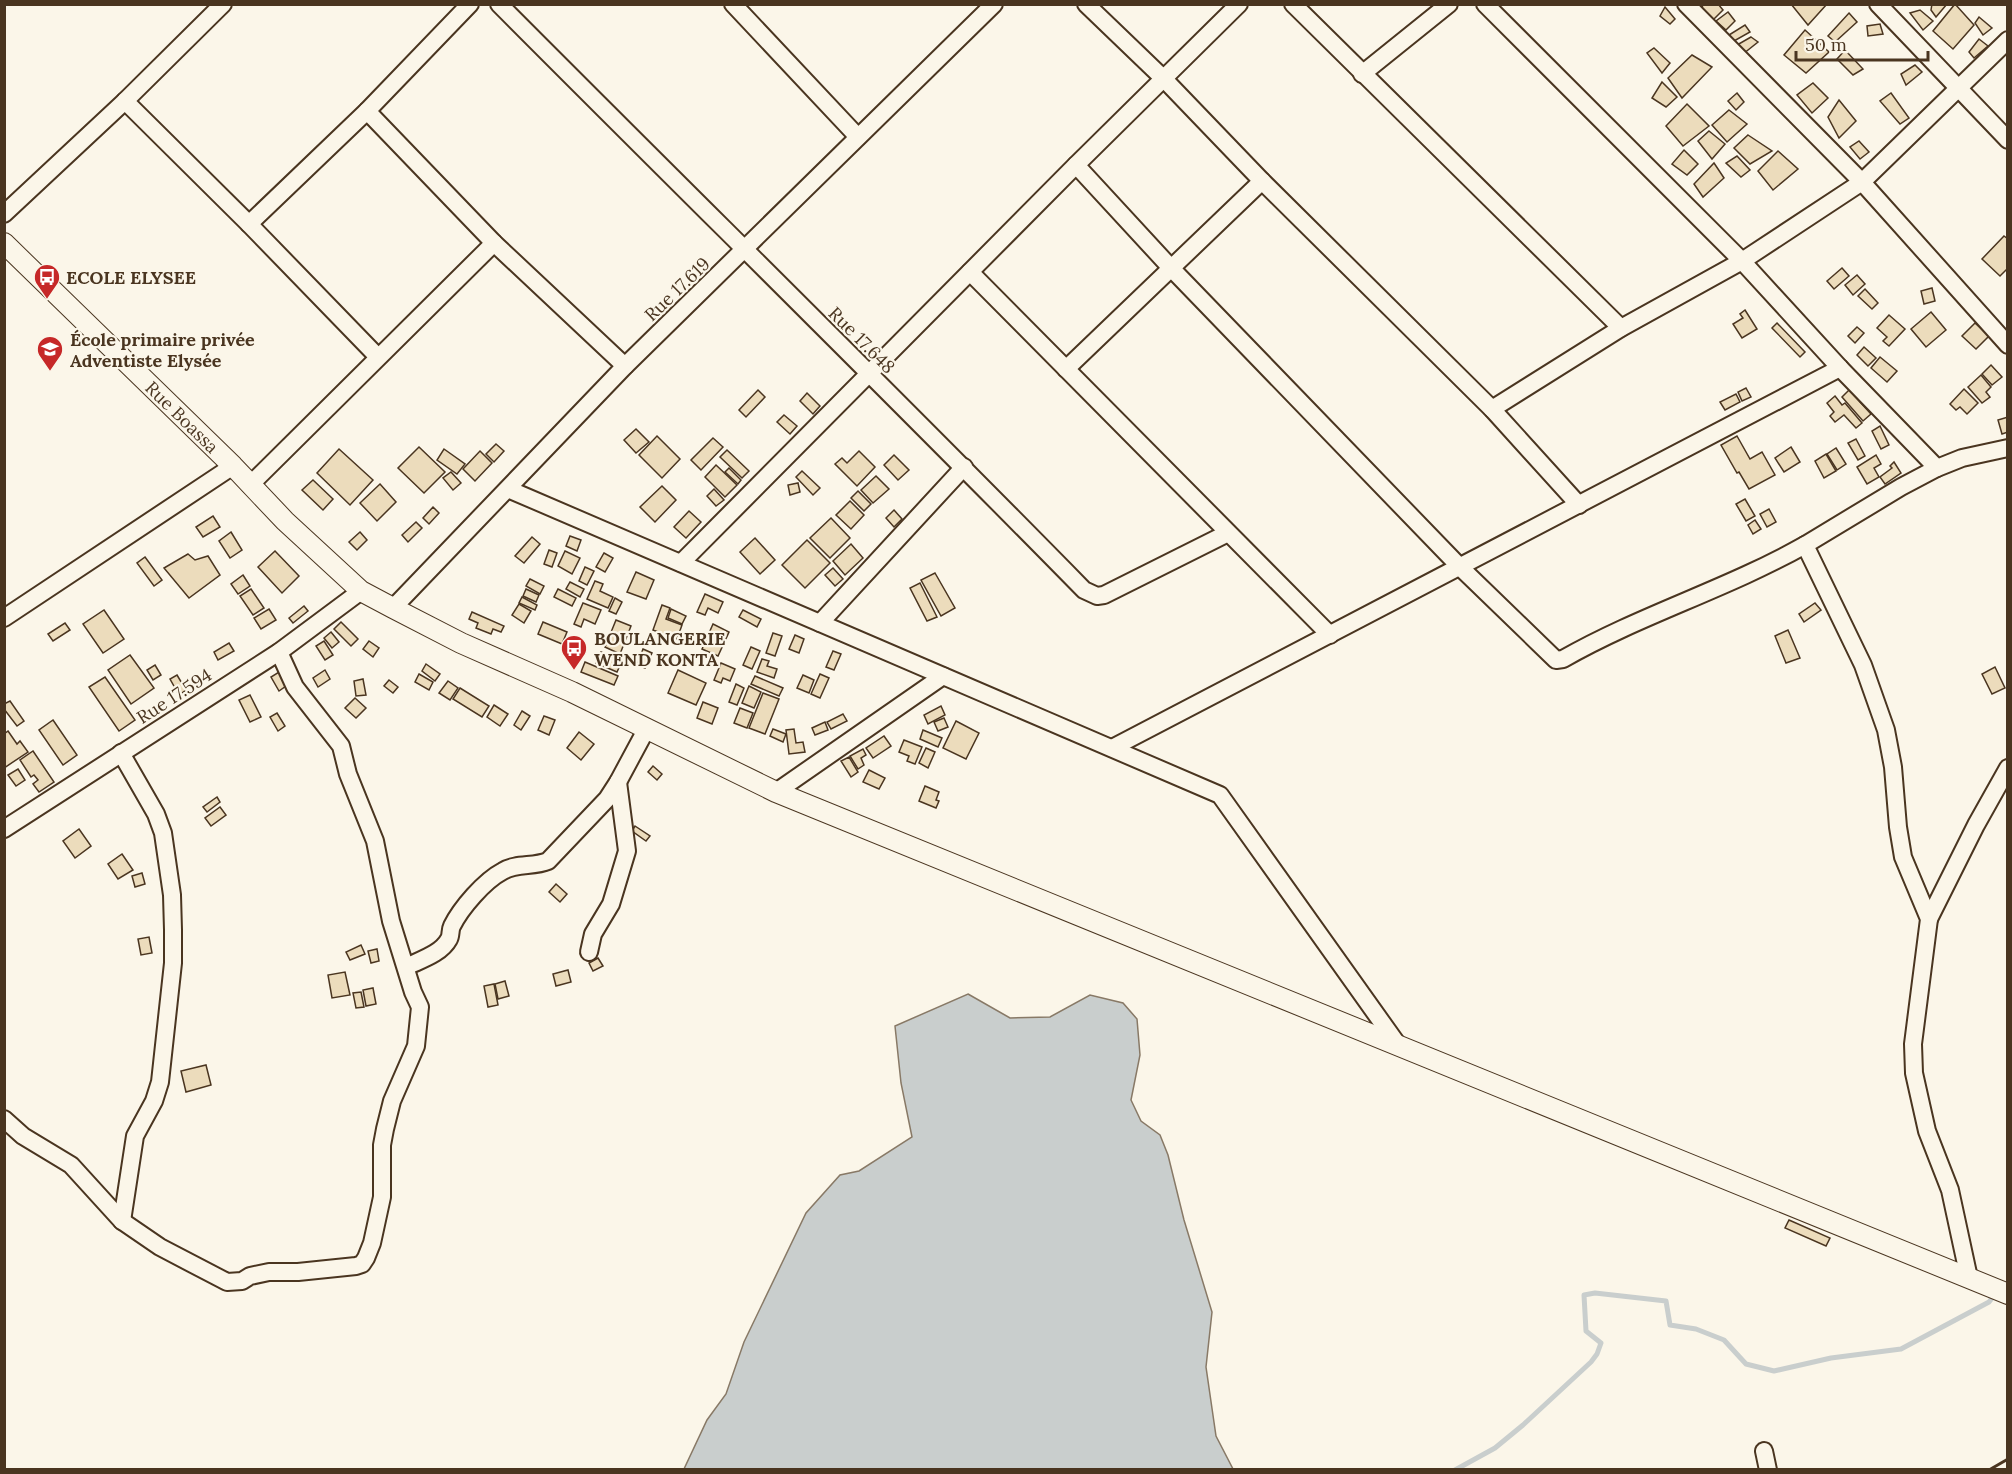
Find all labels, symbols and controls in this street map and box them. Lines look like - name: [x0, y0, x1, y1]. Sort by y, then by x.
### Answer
- scale bar: [1796, 24, 1928, 62]
- text: 50 m: [1805, 33, 1847, 56]
- street label: Rue 17.619: [639, 252, 715, 326]
- bus stop icon: ECOLE ELYSEE: [32, 262, 62, 300]
- place label: ECOLE ELYSEE: [66, 266, 196, 289]
- street label: Rue 17.648: [824, 302, 900, 378]
- place label: École primaire privée Adventiste Elysée: [70, 328, 255, 372]
- school or university icon: École primaire privée Adventiste Elysée: [35, 334, 65, 372]
- street label: Rue Boassa: [141, 376, 224, 458]
- place label: BOULANGERIE WEND KONTA: [594, 627, 726, 671]
- bus stop icon: BOULANGERIE WEND KONTA: [559, 633, 589, 671]
- street label: Rue 17.594: [132, 663, 216, 729]

